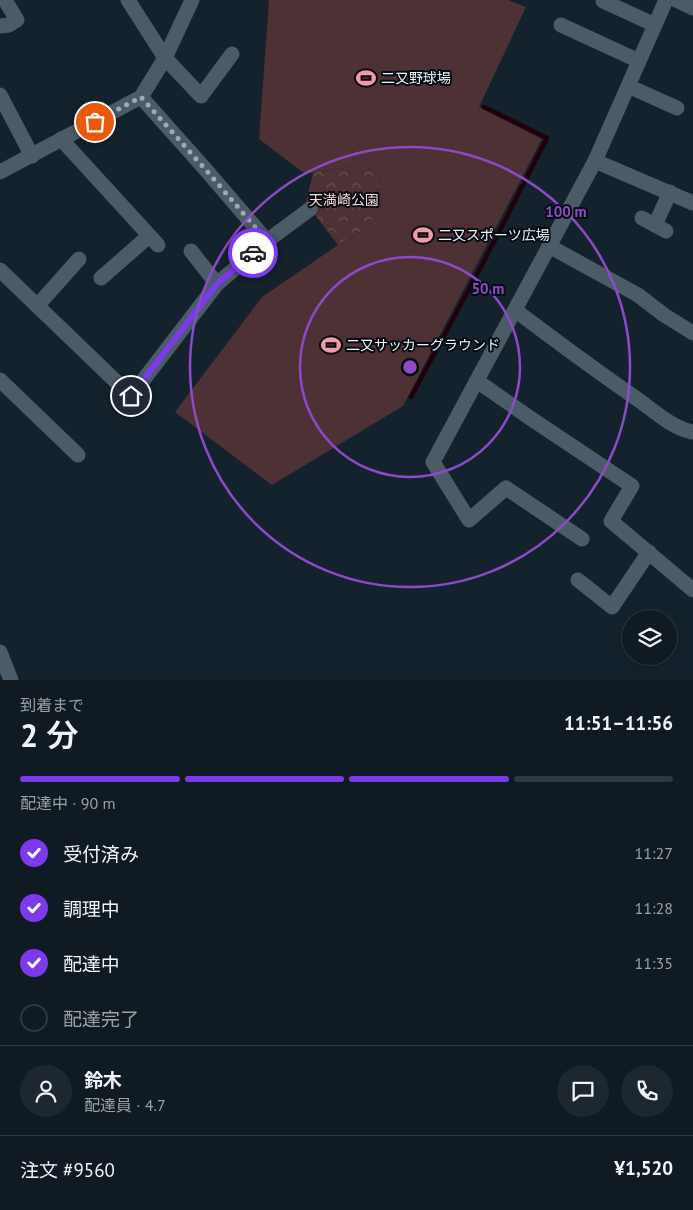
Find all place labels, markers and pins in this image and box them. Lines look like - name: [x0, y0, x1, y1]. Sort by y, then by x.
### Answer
- sports icon: 二又野球場: [355, 67, 377, 89]
- place label: 二又野球場: [381, 69, 451, 87]
- pin: [74, 101, 116, 143]
- sports icon: 二又スポーツ広場: [412, 224, 434, 246]
- place label: 二又スポーツ広場: [438, 226, 550, 244]
- sports icon: 二又サッカーグラウンド: [320, 334, 342, 356]
- place label: 二又サッカーグラウンド: [346, 336, 500, 354]
- centre of rings: [401, 358, 419, 376]
- pin: [110, 375, 152, 417]

